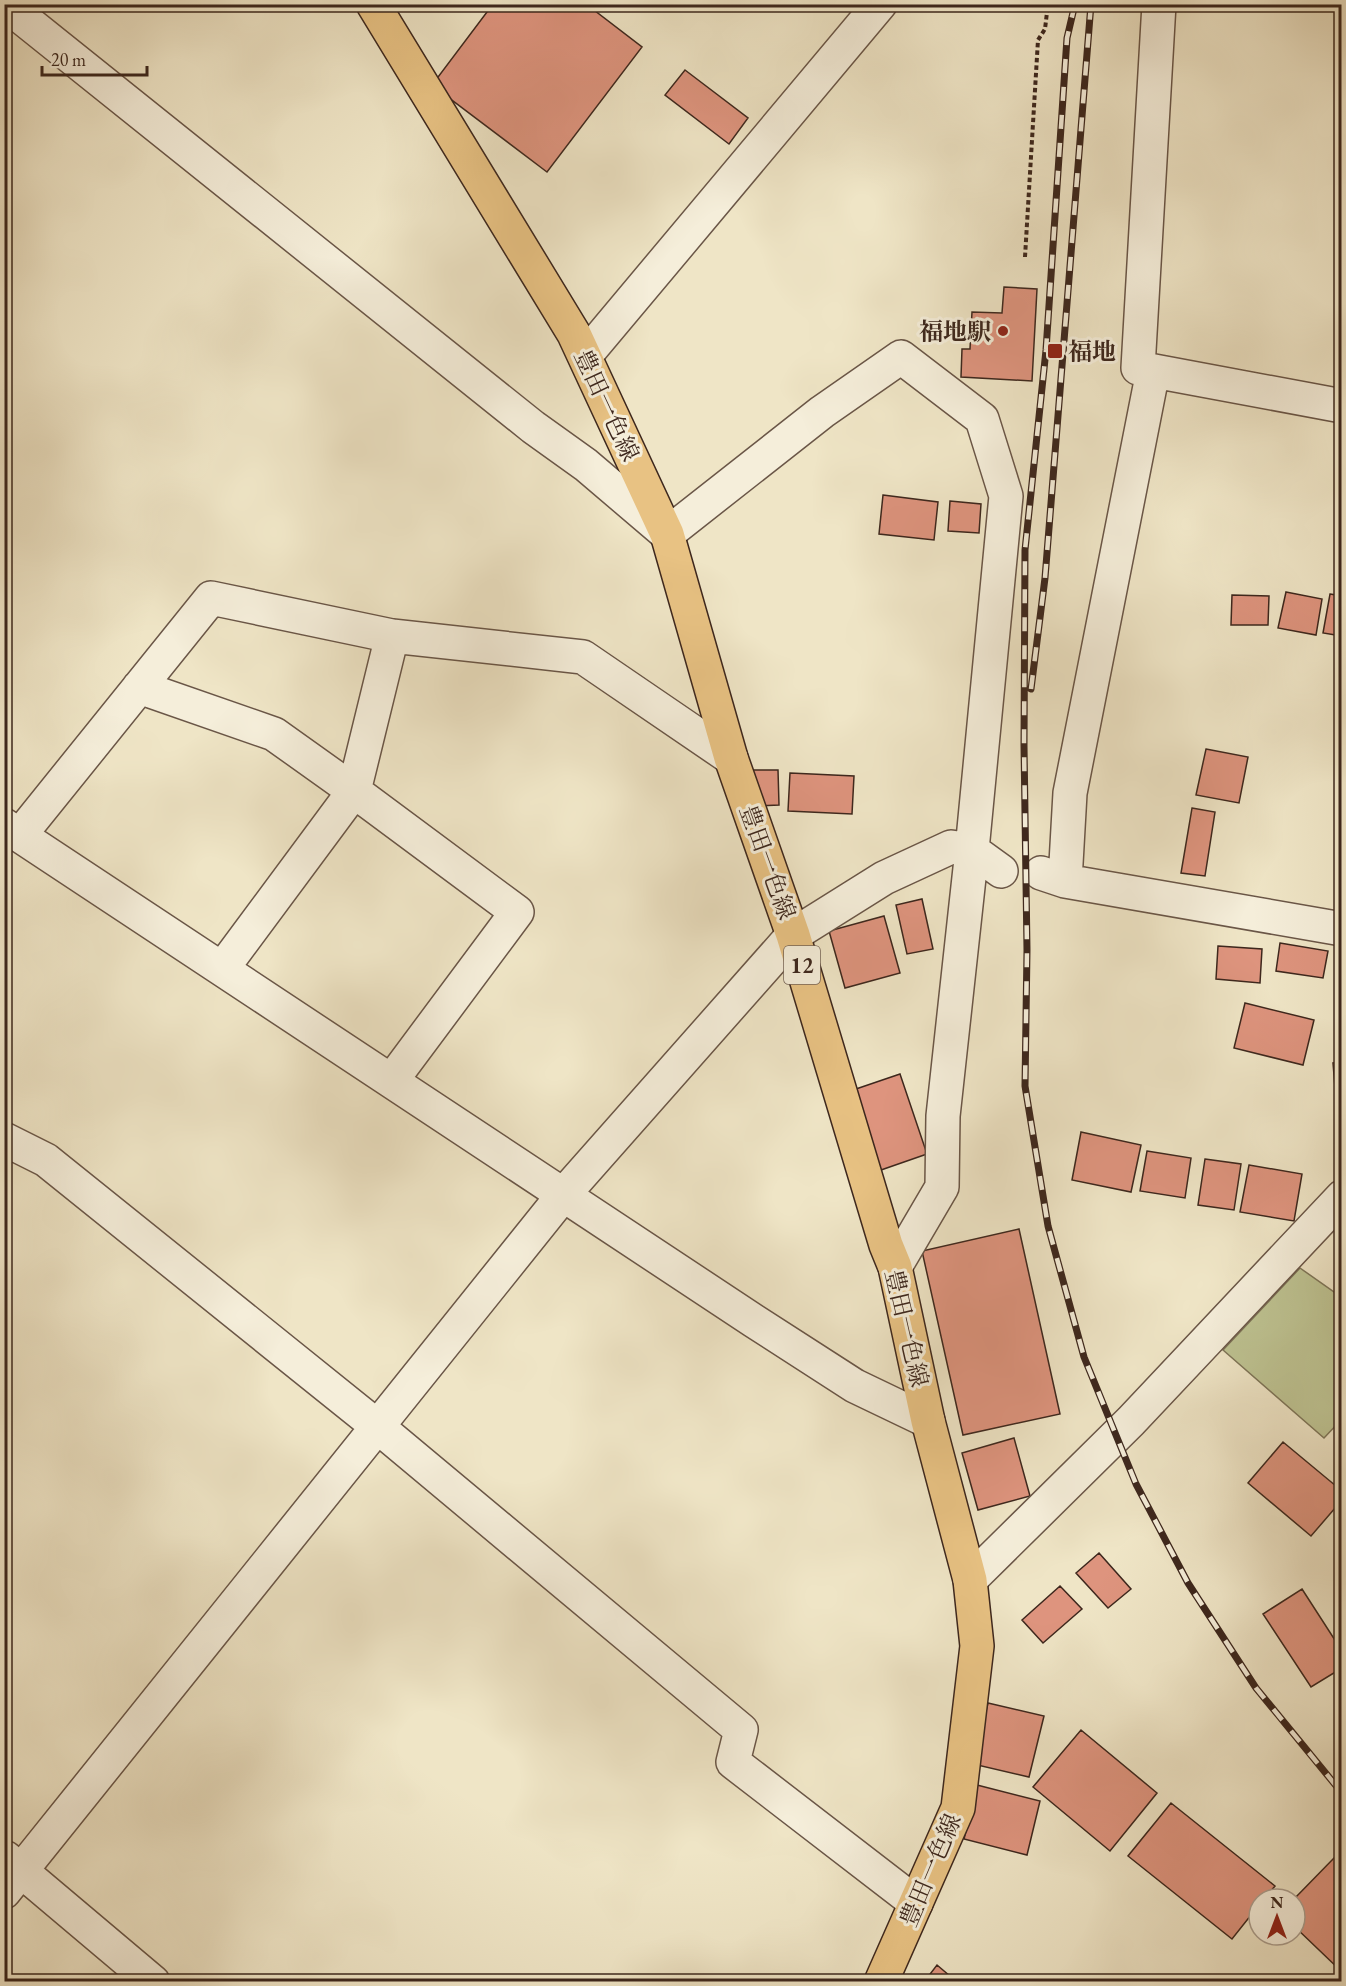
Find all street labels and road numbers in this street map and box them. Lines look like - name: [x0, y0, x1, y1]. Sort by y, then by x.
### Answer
- street label: 豊田一色線: [568, 344, 646, 466]
- street label: 豊田一色線: [733, 800, 803, 924]
- road number: 12: [784, 946, 820, 984]
- street label: 豊田一色線: [878, 1266, 936, 1390]
- street label: 豊田一色線: [892, 1809, 968, 1931]

